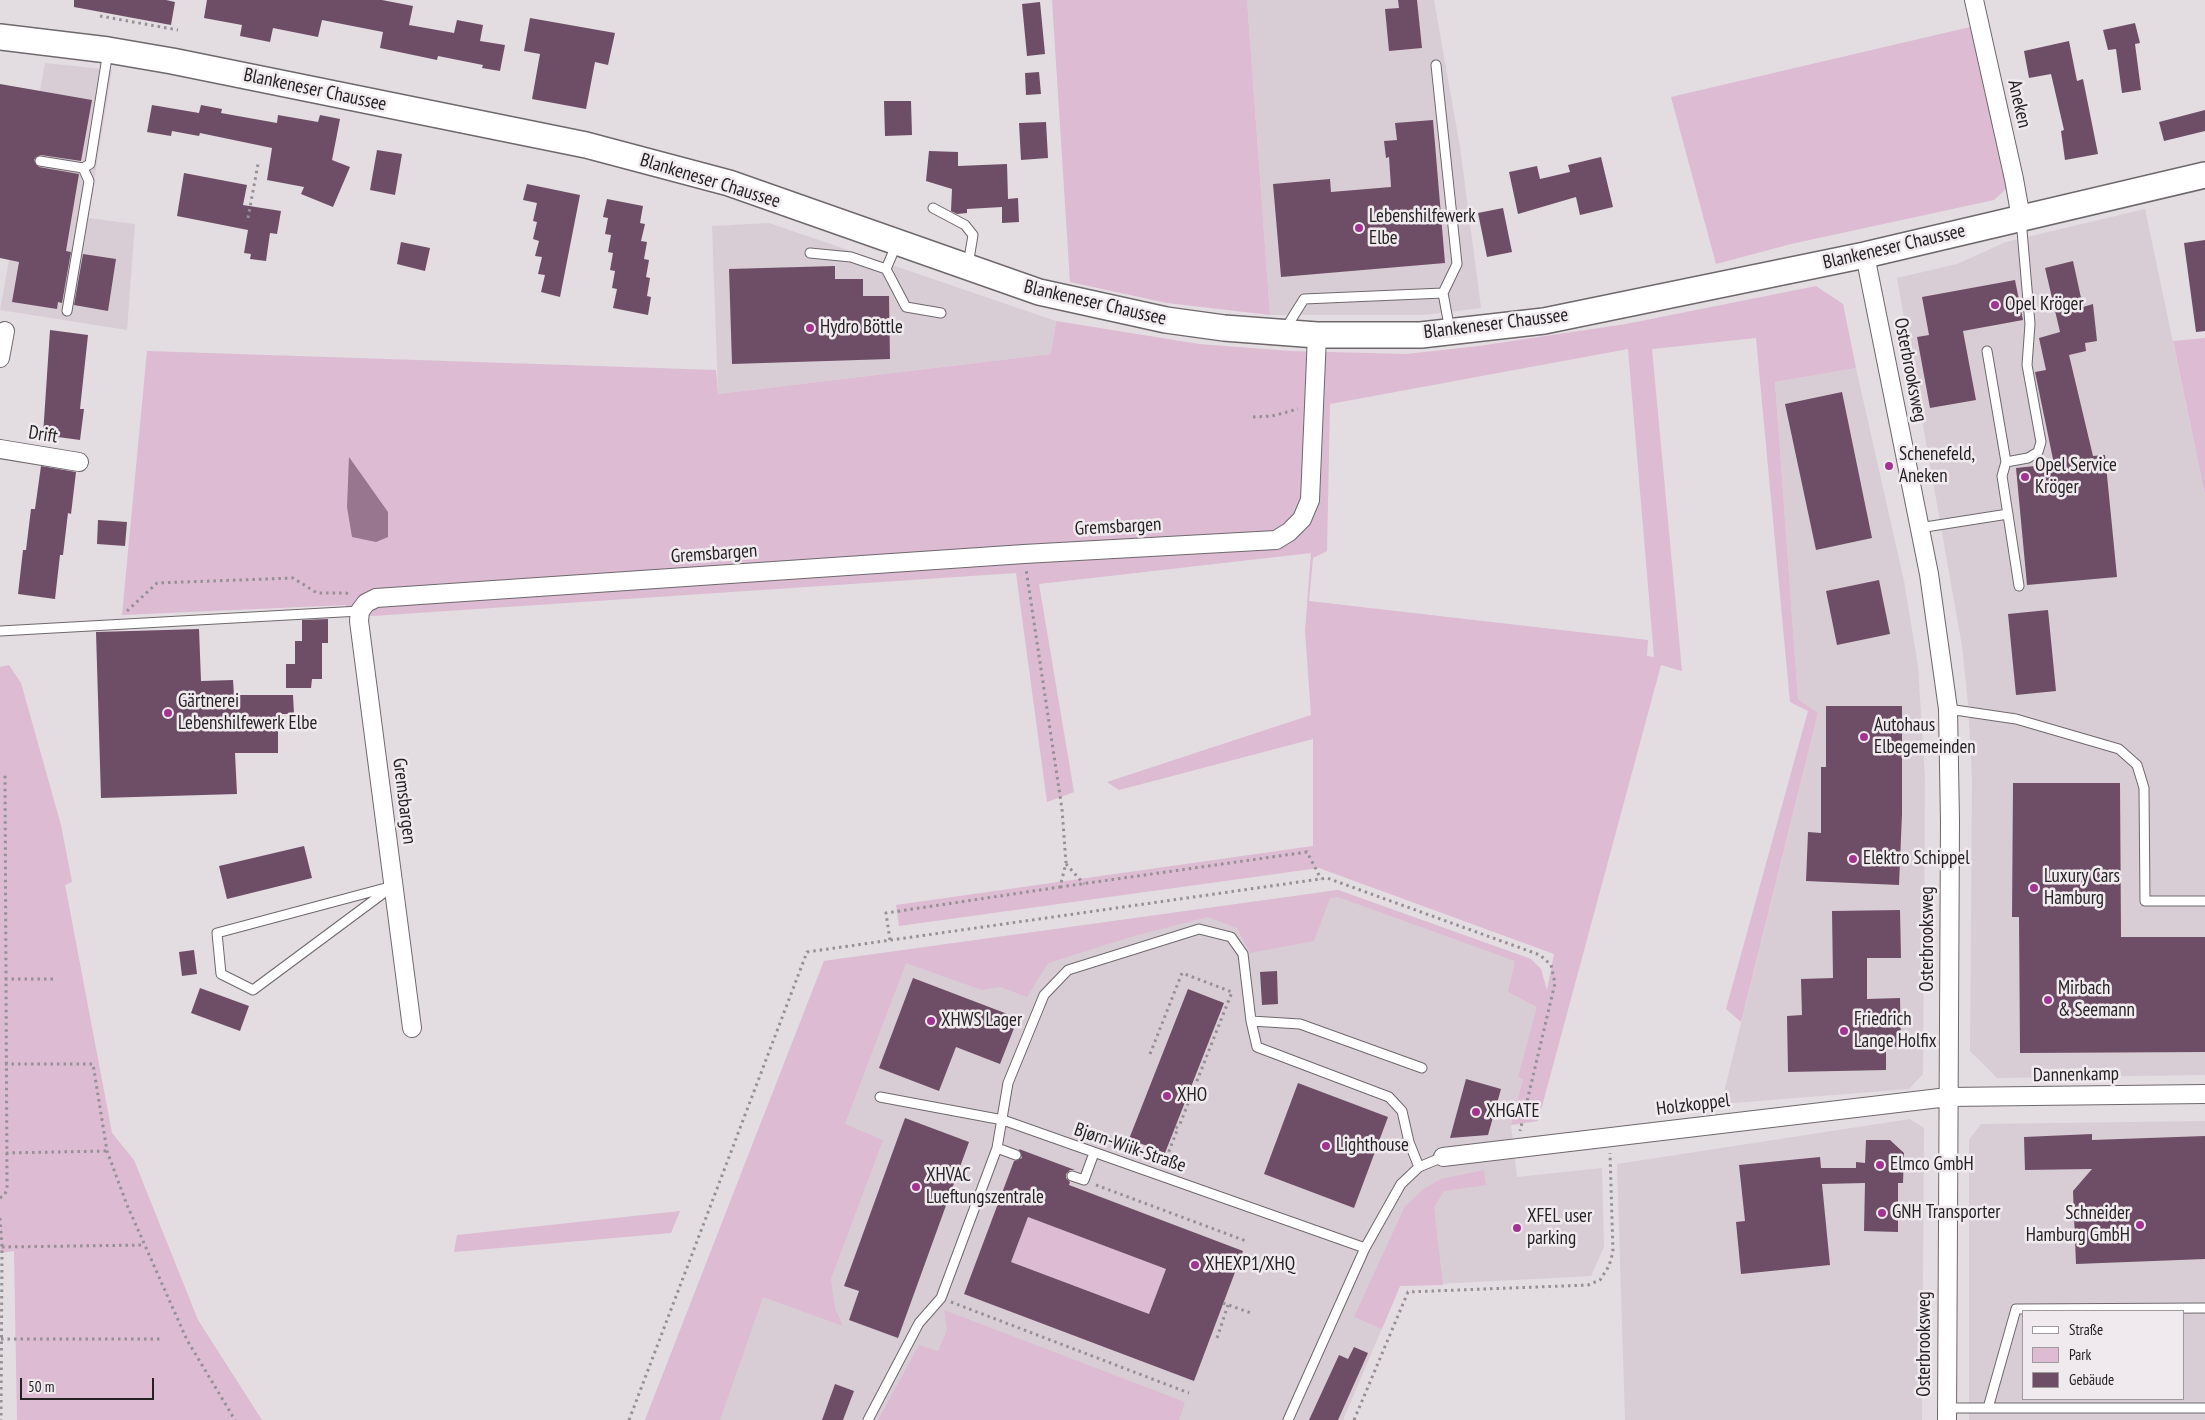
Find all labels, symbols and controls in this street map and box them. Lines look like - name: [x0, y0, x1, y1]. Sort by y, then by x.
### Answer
- street label: Blankeneser Chaussee: [242, 64, 388, 116]
- street label: Aneken: [2002, 78, 2036, 130]
- street label: Blankeneser Chaussee: [637, 149, 783, 213]
- place label: Lebenshilfewerk Elbe: [1369, 206, 1476, 250]
- street label: Blankeneser Chaussee: [1821, 220, 1967, 274]
- marker: Lebenshilfewerk Elbe: [1353, 222, 1365, 234]
- street label: Blankeneser Chaussee: [1022, 276, 1168, 330]
- place label: Opel Kröger: [2005, 294, 2084, 316]
- marker: Opel Kröger: [1989, 299, 2001, 311]
- street label: Blankeneser Chaussee: [1422, 304, 1570, 344]
- street label: Osterbrooksweg: [1889, 316, 1931, 424]
- place label: Hydro Böttle: [820, 317, 903, 339]
- marker: Hydro Böttle: [804, 322, 816, 334]
- street label: Drift: [27, 421, 59, 449]
- place label: Schenefeld, Aneken: [1899, 444, 1975, 488]
- place label: Opel Service Kröger: [2035, 455, 2117, 499]
- marker: Schenefeld, Aneken: [1883, 460, 1895, 472]
- marker: Opel Service Kröger: [2019, 471, 2031, 483]
- street label: Gremsbargen: [1074, 513, 1162, 541]
- street label: Gremsbargen: [670, 540, 758, 568]
- place label: Gärtnerei Lebenshilfewerk Elbe: [178, 691, 317, 735]
- marker: Gärtnerei Lebenshilfewerk Elbe: [162, 707, 174, 719]
- place label: Autohaus Elbegemeinden: [1874, 715, 1976, 759]
- marker: Autohaus Elbegemeinden: [1858, 731, 1870, 743]
- street label: Gremsbargen: [387, 757, 421, 845]
- place label: Elektro Schippel: [1863, 848, 1970, 870]
- marker: Elektro Schippel: [1847, 853, 1859, 865]
- place label: Luxury Cars Hamburg: [2044, 866, 2120, 910]
- marker: Luxury Cars Hamburg: [2028, 882, 2040, 894]
- street label: Osterbrooksweg: [1917, 886, 1939, 992]
- place label: Mirbach & Seemann: [2058, 978, 2135, 1022]
- marker: Mirbach & Seemann: [2042, 994, 2054, 1006]
- place label: Friedrich Lange Holfix: [1854, 1009, 1937, 1053]
- place label: XHWS Lager: [941, 1010, 1022, 1032]
- marker: XHWS Lager: [925, 1015, 937, 1027]
- marker: Friedrich Lange Holfix: [1838, 1025, 1850, 1037]
- street label: Dannenkamp: [2033, 1063, 2119, 1087]
- place label: XHO: [1177, 1085, 1207, 1107]
- street label: Holzkoppel: [1655, 1089, 1731, 1121]
- marker: XHO: [1161, 1090, 1173, 1102]
- place label: XHGATE: [1486, 1101, 1540, 1123]
- marker: XHGATE: [1470, 1106, 1482, 1118]
- street label: Bjørn-Wiik-Straße: [1071, 1118, 1189, 1178]
- place label: Lighthouse: [1336, 1135, 1409, 1157]
- marker: Lighthouse: [1320, 1140, 1332, 1152]
- place label: Elmco GmbH: [1890, 1154, 1974, 1176]
- marker: Elmco GmbH: [1874, 1159, 1886, 1171]
- place label: XHVAC Lueftungszentrale: [926, 1165, 1044, 1209]
- marker: XHVAC Lueftungszentrale: [910, 1181, 922, 1193]
- place label: GNH Transporter: [1892, 1202, 2000, 1224]
- place label: Schneider Hamburg GmbH: [2026, 1203, 2130, 1247]
- place label: XFEL user parking: [1527, 1206, 1592, 1250]
- marker: GNH Transporter: [1876, 1207, 1888, 1219]
- marker: Schneider Hamburg GmbH: [2134, 1219, 2146, 1231]
- marker: XFEL user parking: [1511, 1222, 1523, 1234]
- place label: XHEXP1/XHQ: [1205, 1254, 1295, 1276]
- marker: XHEXP1/XHQ: [1189, 1259, 1201, 1271]
- street label: Osterbrooksweg: [1914, 1291, 1936, 1397]
- legend: [2022, 1310, 2185, 1400]
- text: Straße: [2069, 1320, 2103, 1339]
- text: Park: [2069, 1345, 2091, 1364]
- scale bar: [22, 1368, 156, 1400]
- text: Gebäude: [2069, 1370, 2114, 1389]
- text: 50 m: [28, 1377, 54, 1396]

